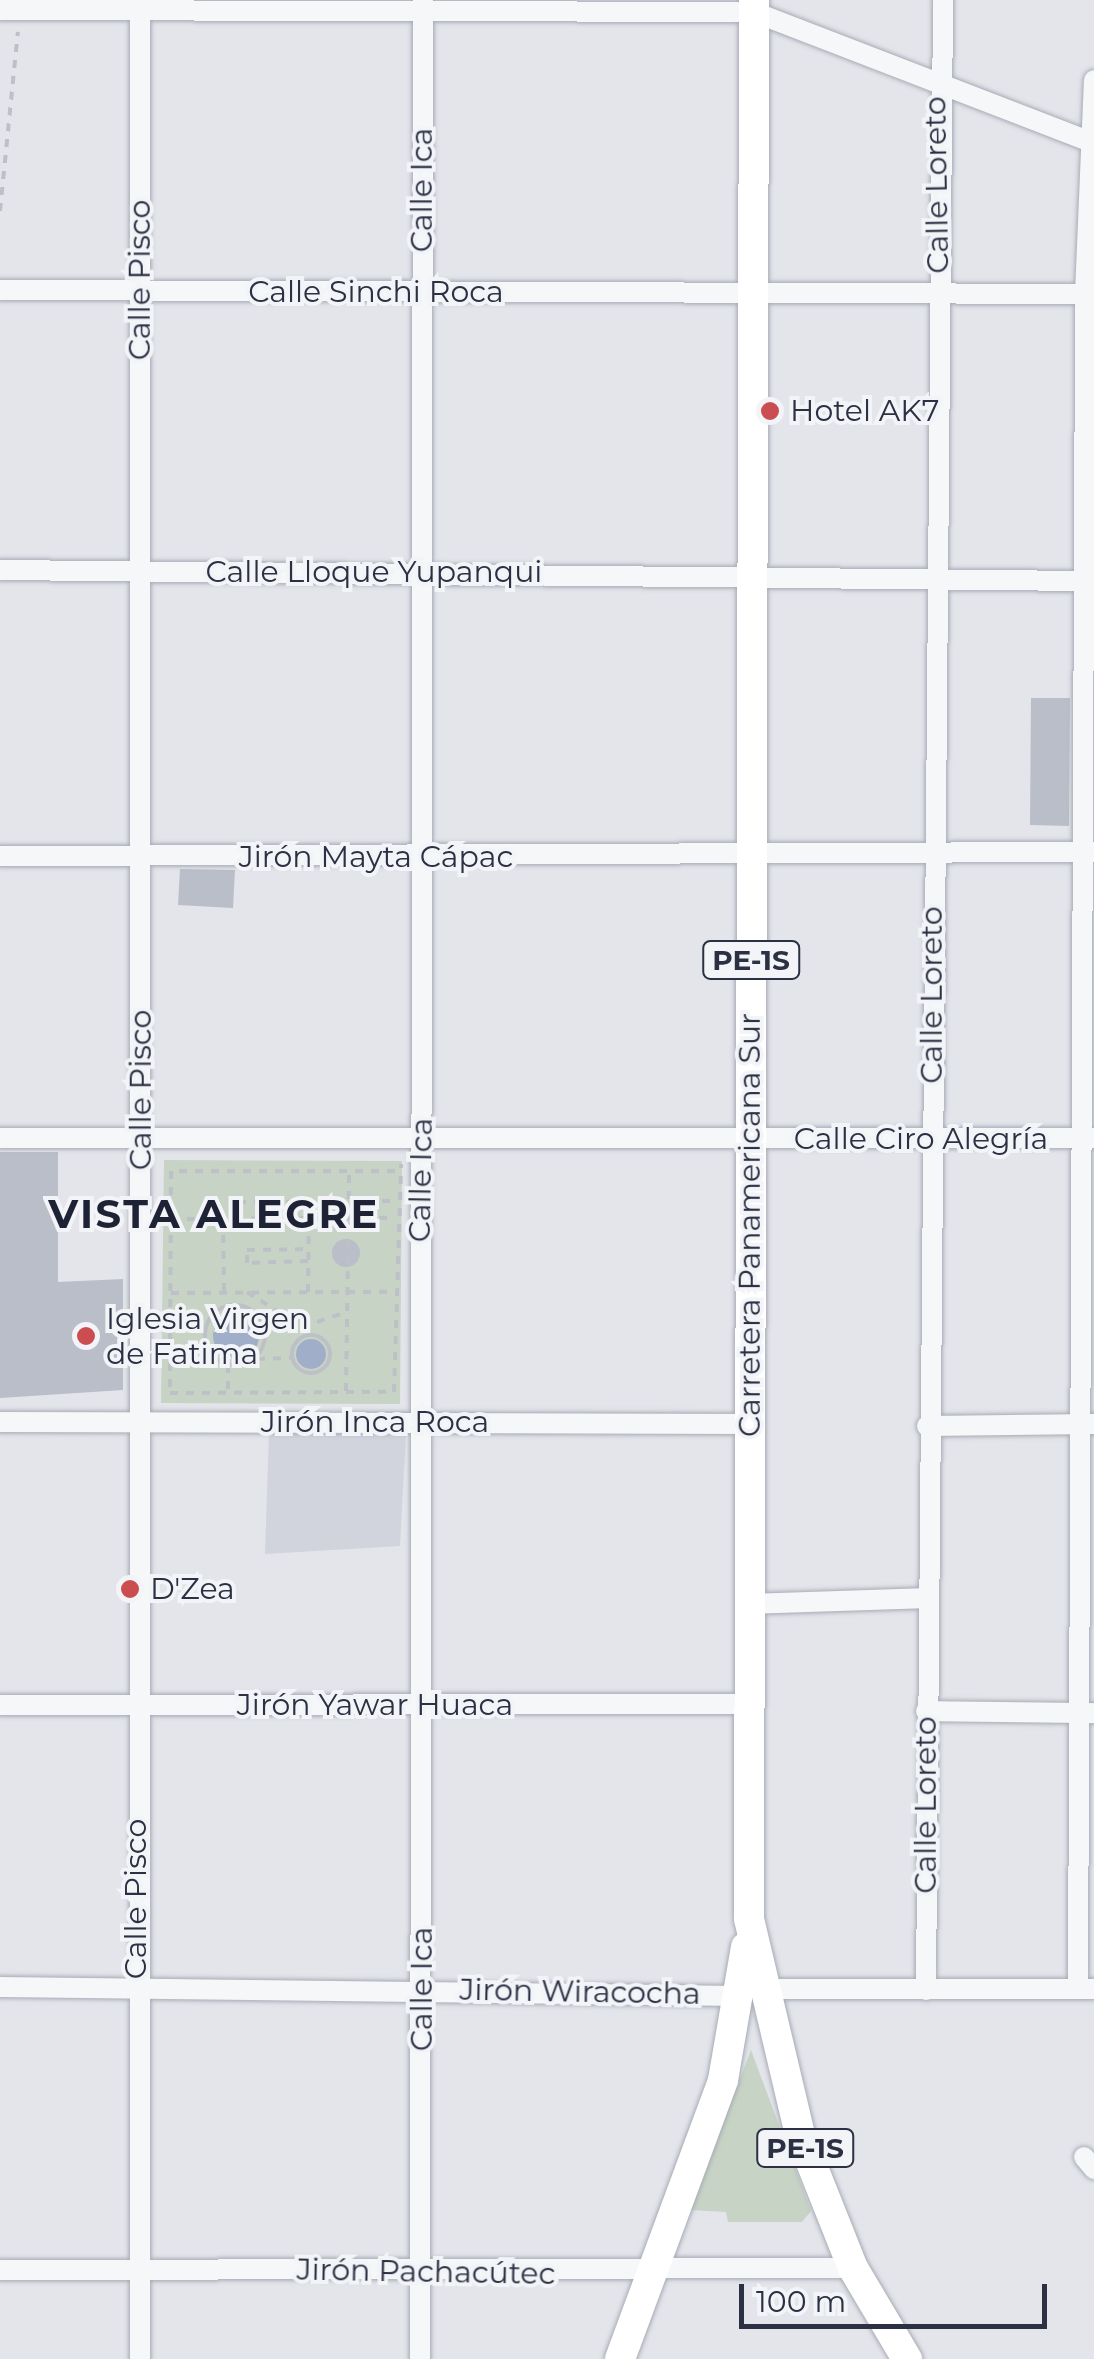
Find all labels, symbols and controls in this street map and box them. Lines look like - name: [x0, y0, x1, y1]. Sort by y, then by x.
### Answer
- street label: Calle Loreto: [917, 96, 957, 274]
- street label: Calle Ica: [404, 128, 440, 252]
- street label: Calle Pisco: [122, 200, 158, 360]
- street label: Calle Sinchi Roca: [248, 274, 504, 310]
- place label: Hotel AK7: [790, 393, 939, 429]
- marker: Hotel AK7: [759, 400, 781, 422]
- street label: Calle Lloque Yupanqui: [206, 554, 542, 590]
- street label: Jirón Mayta Cápac: [239, 839, 513, 875]
- street label: Calle Loreto: [914, 906, 950, 1084]
- road number: PE-1S: [701, 937, 801, 983]
- street label: Calle Pisco: [123, 1010, 159, 1170]
- street label: Carretera Panamericana Sur: [732, 1013, 768, 1437]
- street label: Calle Ica: [402, 1117, 440, 1243]
- street label: Calle Ciro Alegría: [794, 1121, 1048, 1157]
- district label: VISTA ALEGRE: [48, 1190, 380, 1238]
- place label: Iglesia Virgen de Fatima: [106, 1301, 309, 1372]
- marker: Iglesia Virgen de Fatima: [75, 1325, 97, 1347]
- street label: Jirón Inca Roca: [261, 1404, 489, 1440]
- place label: D'Zea: [150, 1571, 235, 1607]
- marker: D'Zea: [119, 1578, 141, 1600]
- street label: Jirón Yawar Huaca: [237, 1687, 513, 1723]
- street label: Calle Loreto: [908, 1716, 944, 1894]
- street label: Calle Pisco: [118, 1819, 154, 1979]
- street label: Calle Ica: [404, 1927, 440, 2051]
- street label: Jirón Wiracocha: [459, 1972, 701, 2012]
- road number: PE-1S: [755, 2125, 855, 2171]
- street label: Jirón Pachacútec: [296, 2252, 556, 2292]
- scale bar: [744, 2264, 1052, 2326]
- text: 100 m: [756, 2283, 846, 2320]

